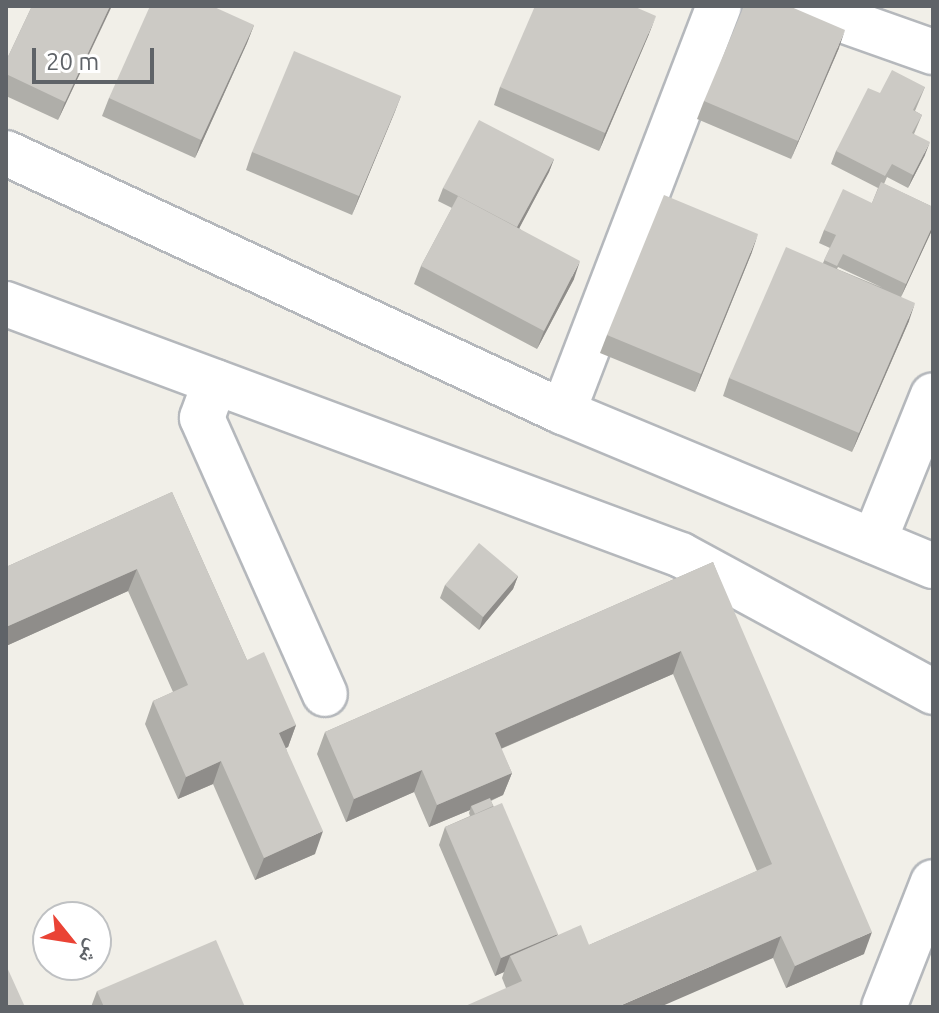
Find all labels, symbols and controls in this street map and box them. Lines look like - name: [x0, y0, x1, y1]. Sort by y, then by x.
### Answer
- scale bar: [36, 32, 158, 82]
- text: 20 m: [46, 48, 99, 75]
- north arrow: [32, 901, 112, 981]
- text: ش: [75, 936, 108, 969]

